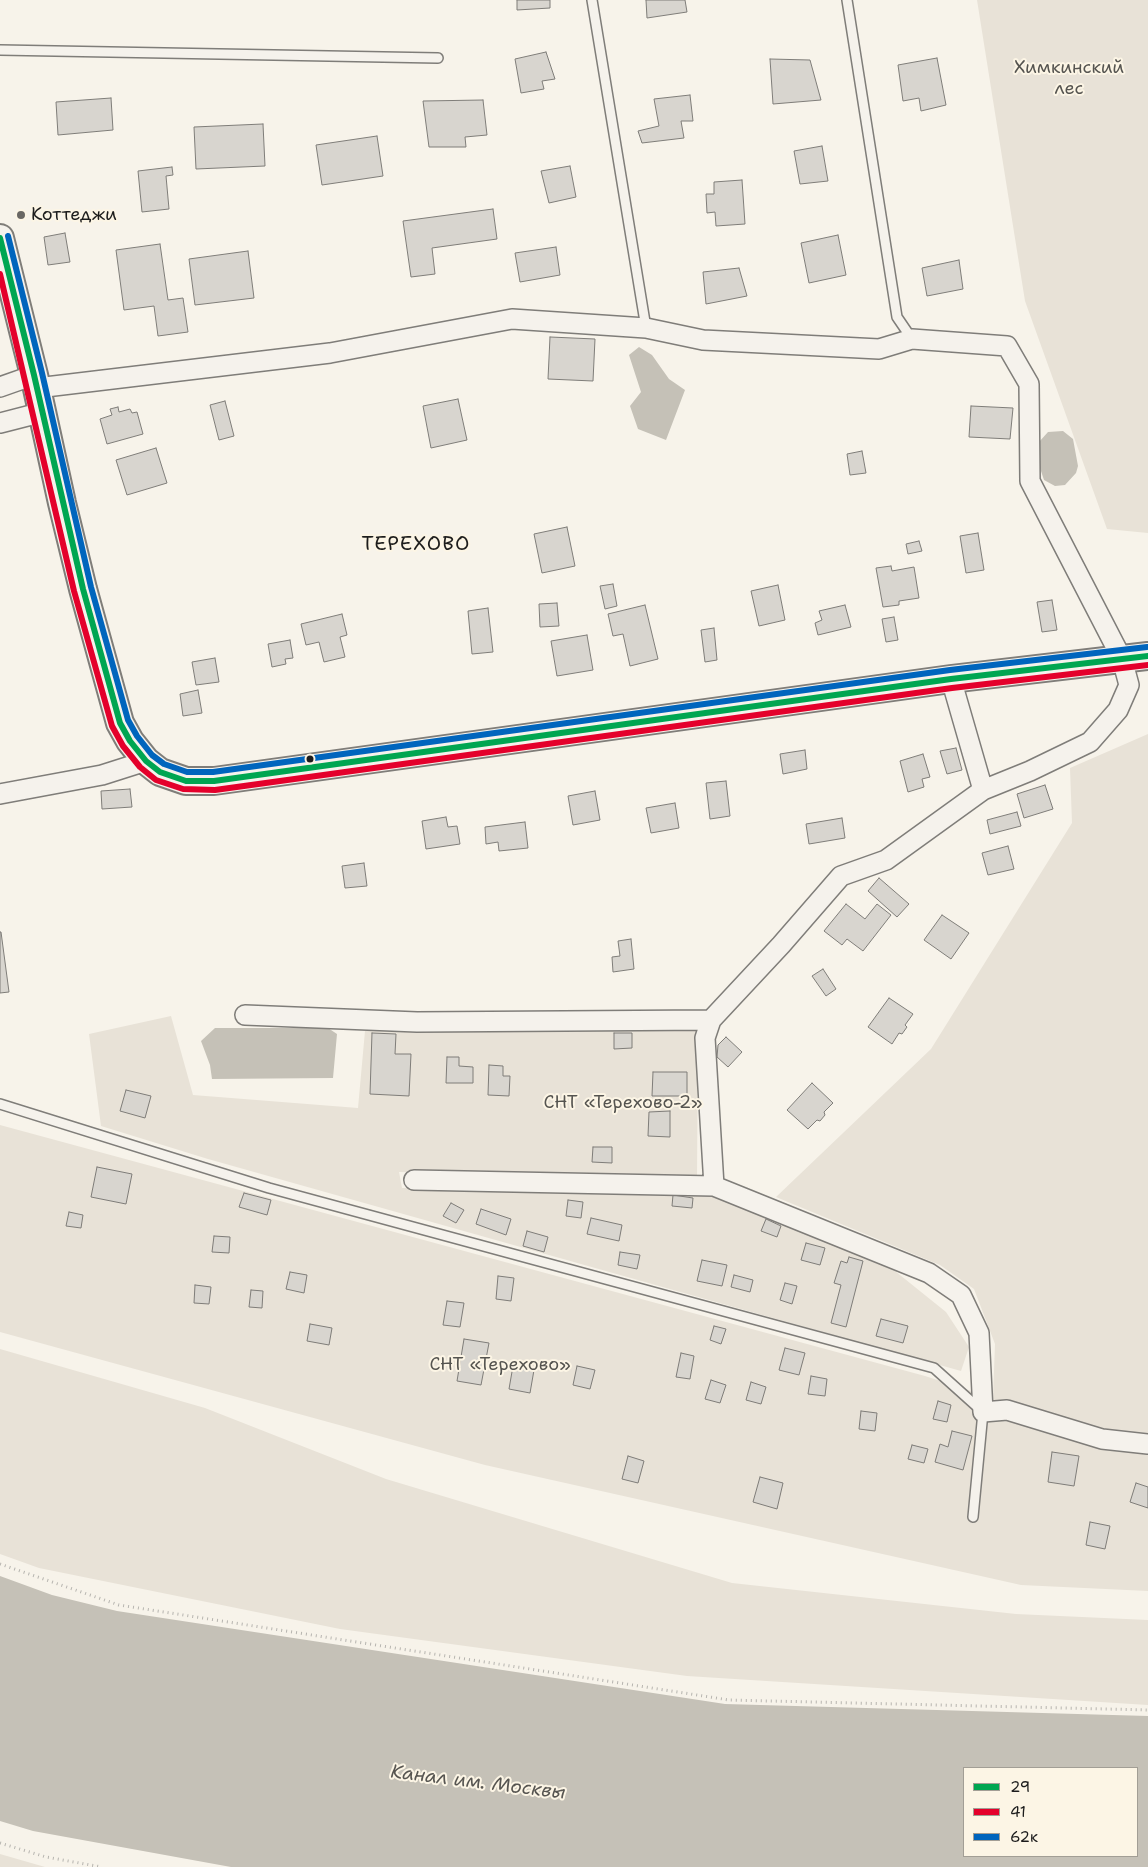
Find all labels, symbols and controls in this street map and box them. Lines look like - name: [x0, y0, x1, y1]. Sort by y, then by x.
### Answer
- park label: Химкинский лес: [1014, 57, 1124, 100]
- place label: Коттеджи: [31, 204, 117, 226]
- marker: Коттеджи: [15, 209, 27, 221]
- district label: ТЕРЕХОВО: [360, 533, 472, 557]
- unlabelled marker: [305, 754, 315, 764]
- park label: СНТ «Терехово-2»: [544, 1092, 702, 1114]
- park label: СНТ «Терехово»: [429, 1354, 571, 1376]
- water label: Канал им. Москвы: [389, 1761, 567, 1805]
- legend: [963, 1767, 1138, 1857]
- text: 29: [1010, 1777, 1030, 1797]
- text: 41: [1010, 1802, 1026, 1822]
- text: 62к: [1010, 1827, 1038, 1847]

